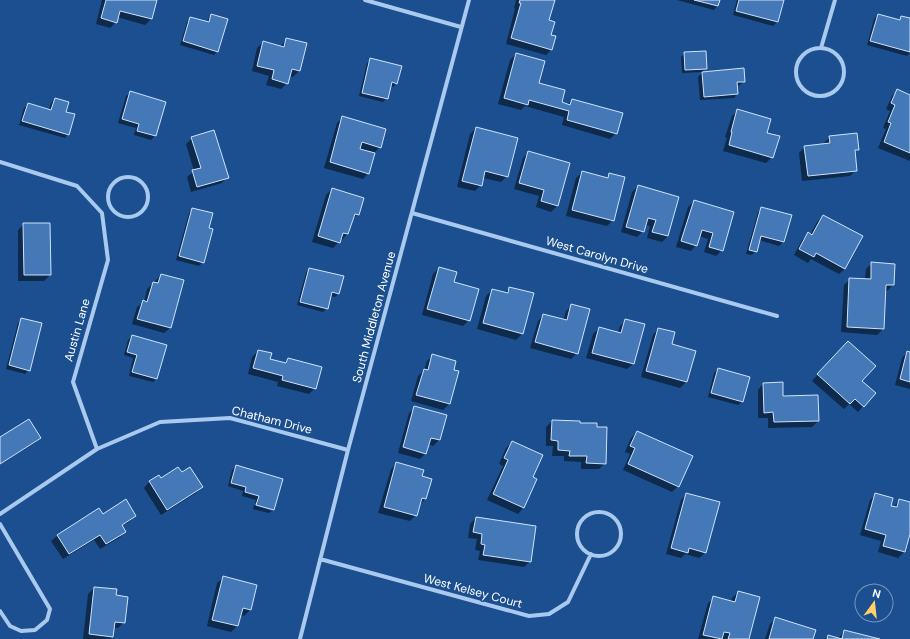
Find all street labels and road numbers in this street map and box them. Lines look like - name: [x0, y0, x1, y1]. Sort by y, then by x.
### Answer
- street label: West Carolyn Drive: [544, 233, 650, 277]
- street label: South Middleton Avenue: [349, 249, 399, 385]
- street label: Austin Lane: [60, 297, 94, 363]
- street label: Chatham Drive: [230, 402, 314, 438]
- street label: West Kelsey Court: [422, 570, 525, 612]

